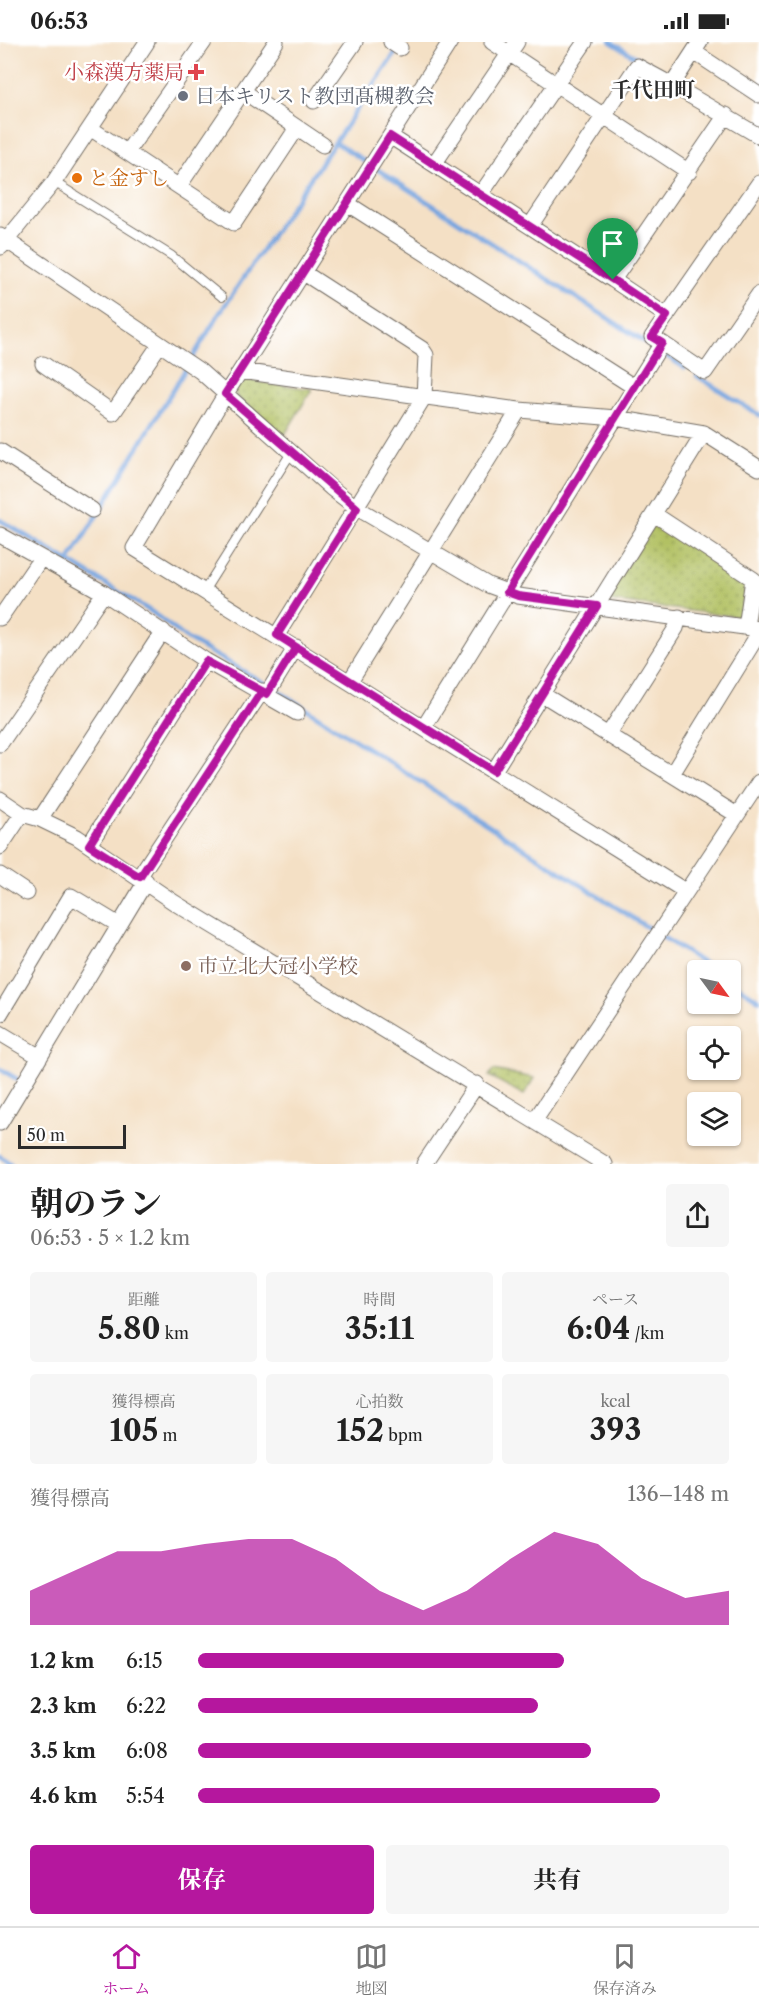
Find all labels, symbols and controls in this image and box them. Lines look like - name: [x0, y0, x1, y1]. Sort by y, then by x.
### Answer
- text: 06:53: [30, 8, 88, 35]
- place label: 小森漢方薬局: [64, 60, 184, 84]
- marker: 小森漢方薬局: [189, 65, 203, 79]
- district label: 千代田町: [611, 77, 695, 102]
- place label: 日本キリスト教団髙槻教会: [195, 84, 435, 108]
- marker: 日本キリスト教団髙槻教会: [176, 89, 190, 103]
- place label: と金すし: [89, 166, 169, 190]
- marker: と金すし: [70, 171, 84, 185]
- pin: [587, 218, 638, 280]
- icon: arrive: [596, 227, 629, 260]
- place label: 市立北大冠小学校: [198, 954, 358, 978]
- marker: 市立北大冠小学校: [179, 959, 193, 973]
- north arrow: [687, 960, 741, 1014]
- map controls: [687, 960, 741, 1146]
- button: locate: [687, 1026, 741, 1080]
- button: layers: [687, 1092, 741, 1146]
- scale bar: [18, 1122, 126, 1150]
- text: 50 m: [27, 1125, 65, 1145]
- text: 朝のラン: [30, 1183, 162, 1224]
- button: share: [666, 1184, 729, 1247]
- text: 06:53 · 5 × 1.2 km: [30, 1226, 190, 1250]
- text: 距離: [127, 1289, 160, 1309]
- text: 時間: [363, 1289, 396, 1309]
- text: ペース: [592, 1289, 639, 1309]
- text: 5.80: [98, 1310, 161, 1347]
- text: 35:11: [345, 1310, 414, 1347]
- text: 6:04: [567, 1310, 630, 1347]
- text: km: [161, 1323, 189, 1343]
- text: /km: [630, 1323, 664, 1343]
- text: 獲得標高: [111, 1391, 176, 1411]
- text: 心拍数: [355, 1391, 404, 1411]
- text: kcal: [600, 1391, 631, 1411]
- text: 393: [590, 1411, 641, 1448]
- text: 105: [109, 1412, 158, 1449]
- text: 152: [336, 1412, 384, 1449]
- text: m: [158, 1425, 178, 1445]
- text: bpm: [384, 1425, 423, 1445]
- text: 136–148 m: [627, 1482, 729, 1506]
- text: 獲得標高: [30, 1486, 110, 1510]
- text: 1.2 km: [30, 1649, 94, 1673]
- text: 6:15: [126, 1649, 163, 1673]
- text: 2.3 km: [30, 1694, 97, 1718]
- text: 6:22: [126, 1694, 166, 1718]
- text: 3.5 km: [30, 1739, 96, 1763]
- text: 6:08: [126, 1739, 168, 1763]
- text: 4.6 km: [30, 1784, 97, 1808]
- text: 5:54: [126, 1784, 165, 1808]
- button: 保存: [30, 1845, 374, 1914]
- button: 共有: [386, 1845, 729, 1914]
- tab: ホーム: [102, 1940, 150, 1999]
- tab: 地図: [355, 1940, 388, 1999]
- tab: 保存済み: [593, 1940, 657, 1999]

